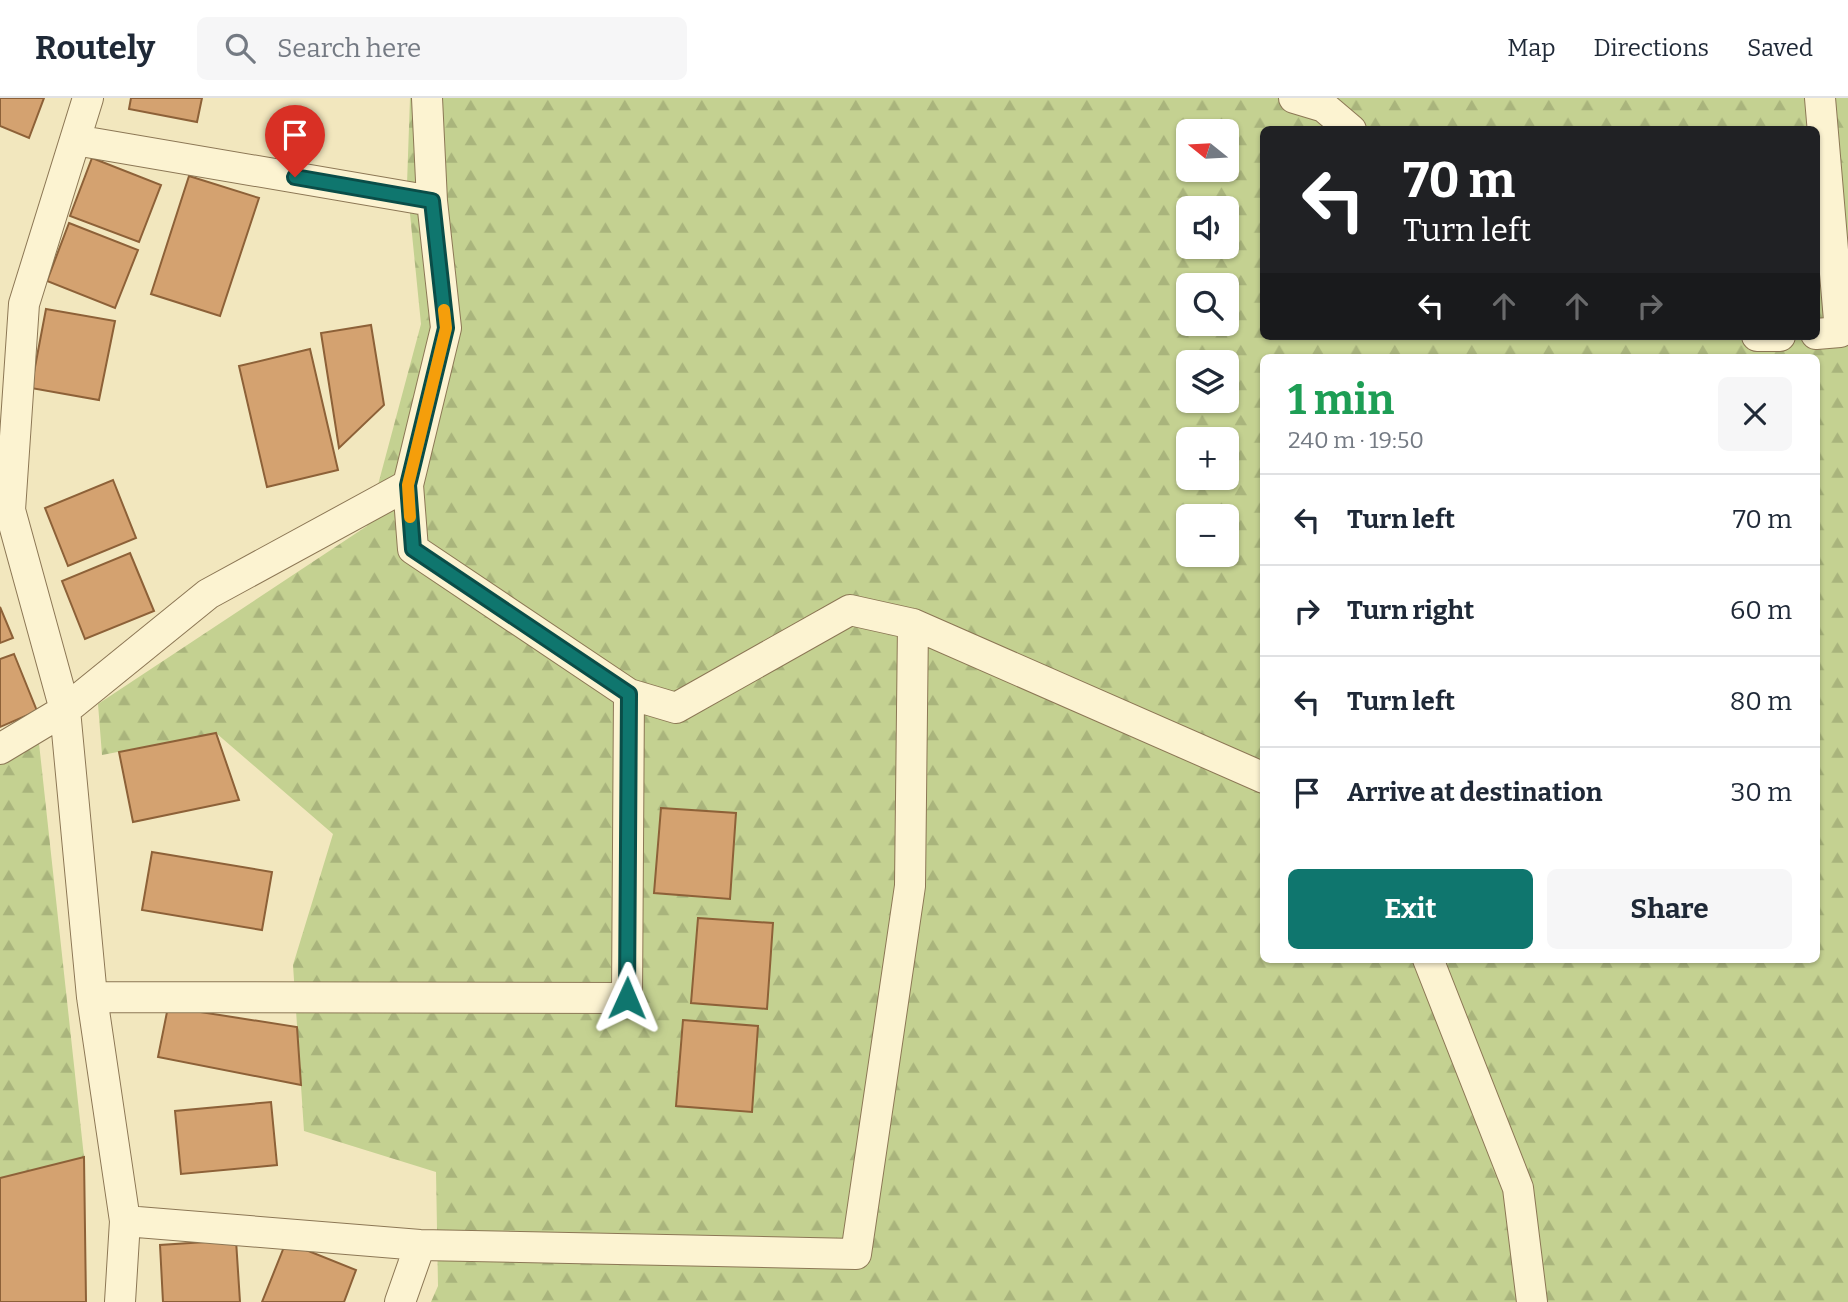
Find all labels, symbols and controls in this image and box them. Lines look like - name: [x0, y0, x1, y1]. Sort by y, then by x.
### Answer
- search box: [197, 17, 687, 80]
- text: Routely: [35, 28, 155, 68]
- icon: search: [221, 29, 259, 67]
- text: Search here: [277, 33, 421, 64]
- text: Map: [1507, 34, 1556, 62]
- text: Directions: [1594, 34, 1709, 62]
- text: Saved: [1747, 34, 1813, 62]
- pin: [265, 105, 325, 177]
- icon: arrive: [276, 116, 314, 154]
- north arrow: [1176, 119, 1239, 182]
- map controls: [1176, 119, 1239, 567]
- text: 70 m: [1403, 151, 1515, 210]
- icon: left: [1288, 154, 1379, 245]
- button: sound: [1176, 196, 1239, 259]
- text: Turn left: [1403, 211, 1531, 249]
- button: search: [1176, 273, 1239, 336]
- icon: left: [1412, 287, 1450, 325]
- icon: ahead: [1485, 287, 1523, 325]
- icon: ahead: [1558, 287, 1596, 325]
- icon: right: [1631, 287, 1669, 325]
- button: layers: [1176, 350, 1239, 413]
- text: 1 min: [1288, 375, 1394, 425]
- button: close: [1718, 377, 1792, 451]
- text: 240 m · 19:50: [1288, 426, 1424, 454]
- button: +: [1176, 427, 1239, 490]
- icon: left: [1288, 501, 1326, 539]
- button: −: [1176, 504, 1239, 567]
- text: Turn left: [1347, 504, 1455, 535]
- text: 70 m: [1733, 504, 1792, 535]
- icon: right: [1288, 592, 1326, 630]
- text: Turn right: [1347, 595, 1474, 626]
- text: 60 m: [1730, 595, 1792, 626]
- icon: left: [1288, 683, 1326, 721]
- text: Turn left: [1347, 686, 1455, 717]
- text: 80 m: [1730, 686, 1792, 717]
- icon: arrive: [1288, 774, 1326, 812]
- text: Arrive at destination: [1347, 777, 1602, 808]
- text: 30 m: [1731, 777, 1792, 808]
- button: Exit: [1288, 869, 1533, 949]
- button: Share: [1547, 869, 1792, 949]
- position arrow: [590, 961, 664, 1035]

